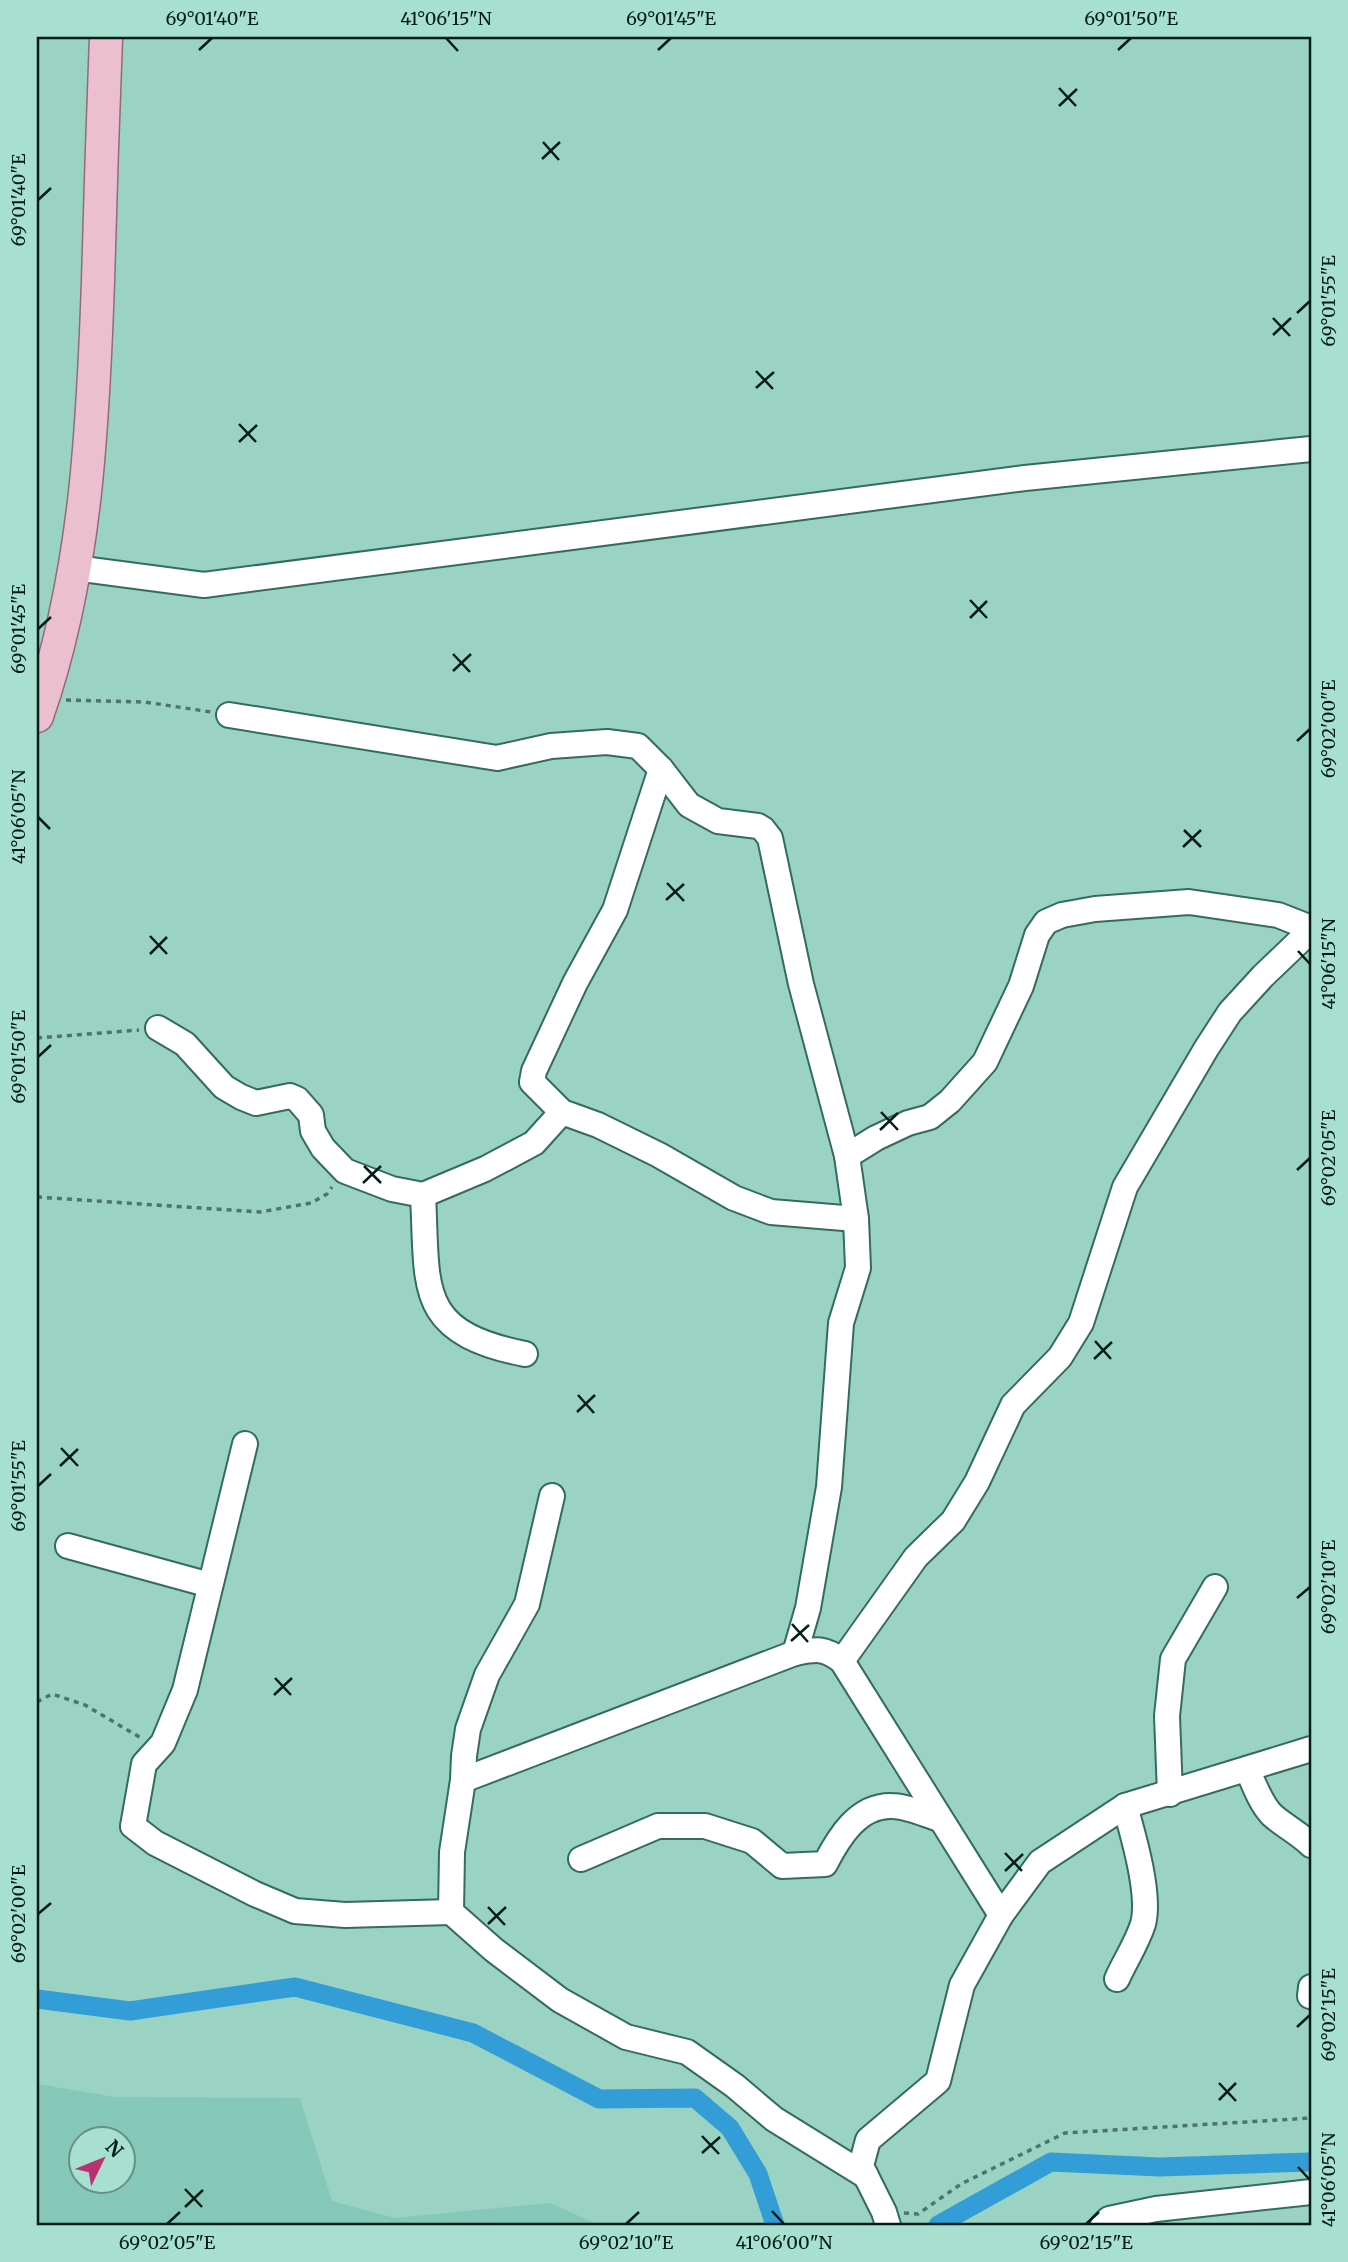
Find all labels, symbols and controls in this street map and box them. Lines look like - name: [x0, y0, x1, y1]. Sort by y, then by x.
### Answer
- text: 69°01'40"E: [166, 7, 259, 30]
- text: 41°06'15"N: [400, 7, 492, 30]
- text: 69°01'45"E: [626, 7, 717, 30]
- text: 69°01'50"E: [1084, 7, 1178, 30]
- text: 69°01'40"E: [7, 153, 30, 246]
- text: 69°01'55"E: [1317, 255, 1340, 347]
- text: 69°01'45"E: [7, 583, 30, 674]
- text: 69°02'00"E: [1317, 679, 1340, 778]
- text: 41°06'05"N: [7, 770, 30, 864]
- text: 41°06'15"N: [1317, 918, 1340, 1010]
- text: 69°01'50"E: [7, 1010, 30, 1104]
- text: 69°02'05"E: [1317, 1109, 1340, 1206]
- text: 69°01'55"E: [7, 1440, 30, 1532]
- text: 69°02'10"E: [1317, 1539, 1340, 1634]
- text: 69°02'00"E: [7, 1864, 30, 1963]
- text: 69°02'15"E: [1317, 1968, 1340, 2062]
- north arrow: [66, 2126, 136, 2196]
- text: 41°06'05"N: [1317, 2133, 1340, 2227]
- text: N: [101, 2135, 128, 2162]
- text: 69°02'05"E: [119, 2231, 216, 2254]
- text: 69°02'10"E: [579, 2231, 674, 2254]
- text: 41°06'00"N: [736, 2231, 832, 2254]
- text: 69°02'15"E: [1039, 2231, 1133, 2254]

